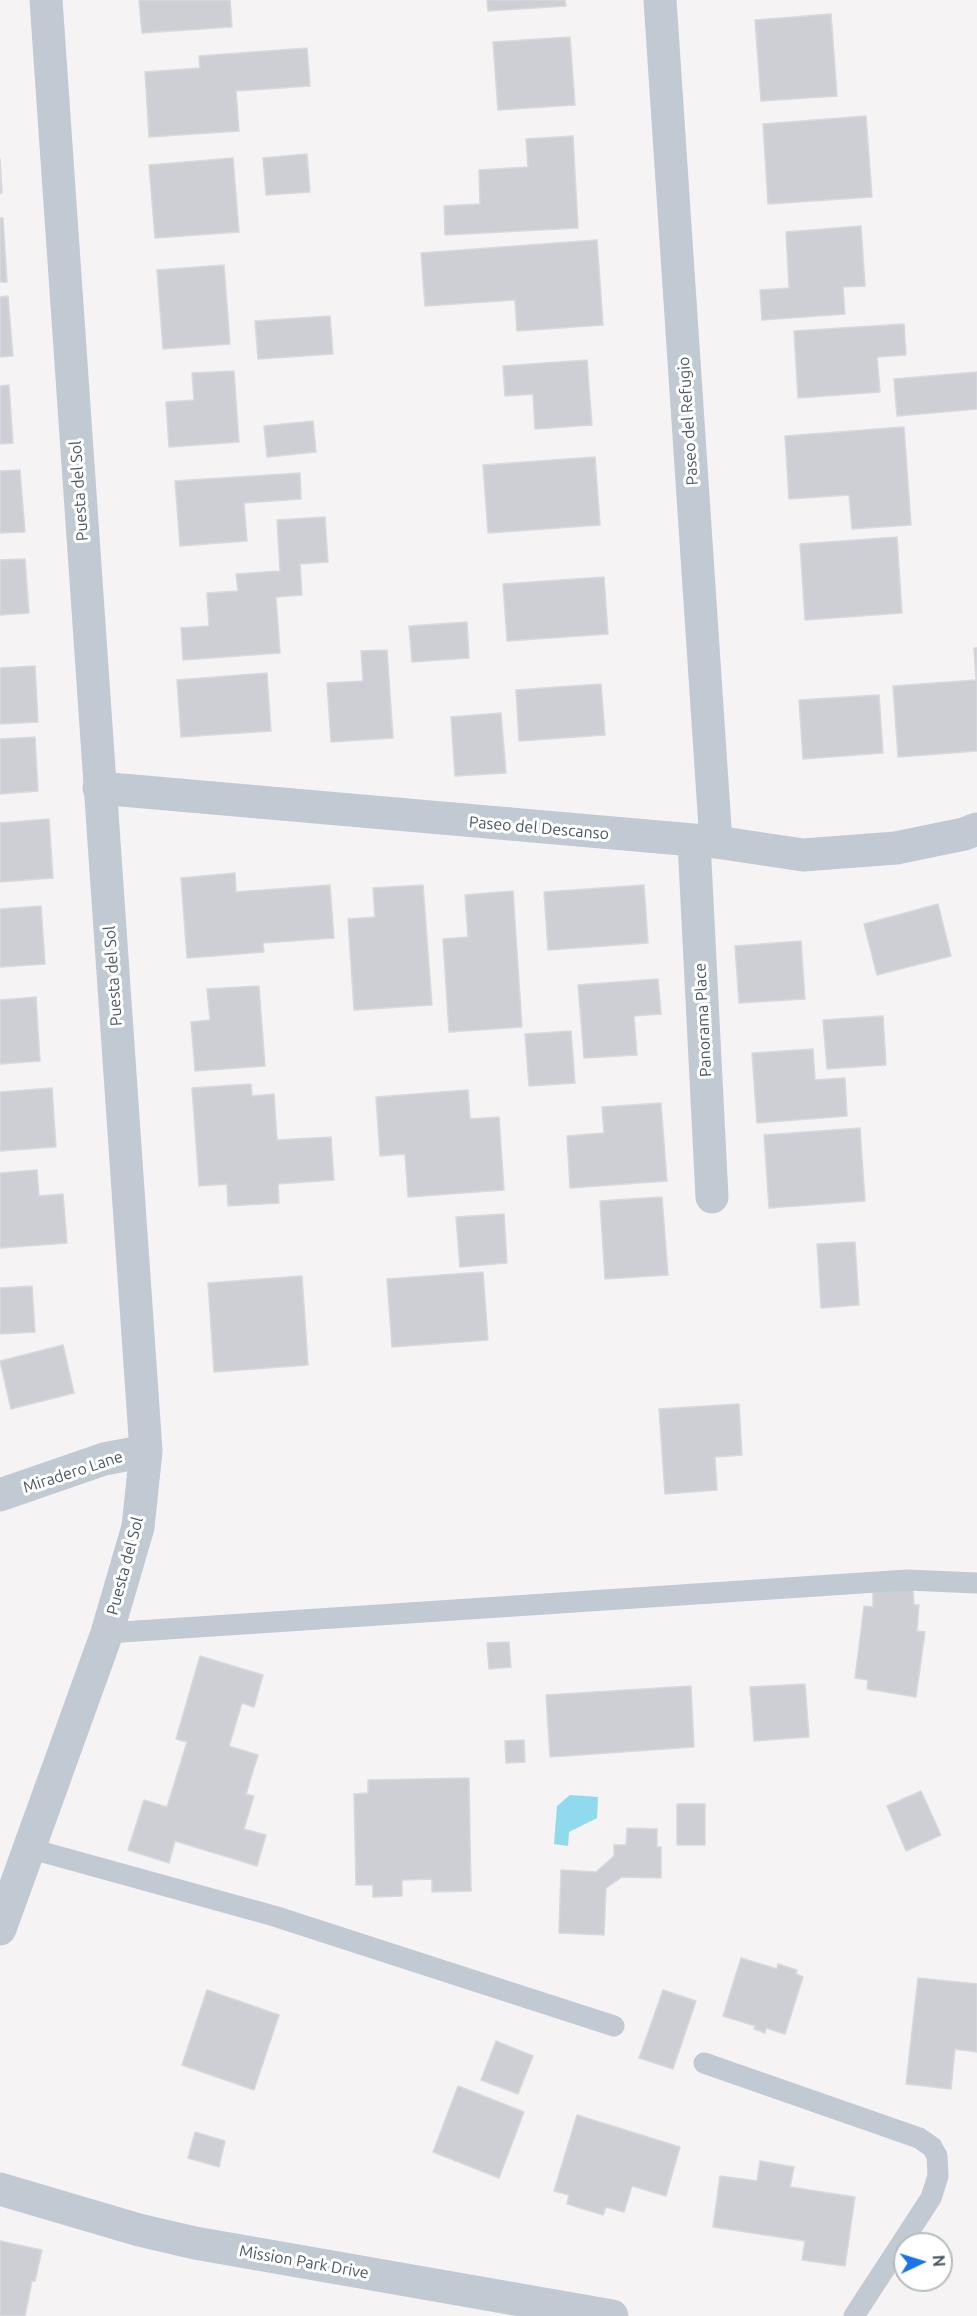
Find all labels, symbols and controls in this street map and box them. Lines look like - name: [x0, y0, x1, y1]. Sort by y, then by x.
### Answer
- street label: Paseo del Refugio: [674, 356, 702, 486]
- street label: Puesta del Sol: [66, 440, 92, 542]
- street label: Paseo del Descanso: [468, 812, 610, 844]
- street label: Puesta del Sol: [100, 925, 126, 1027]
- street label: Panorama Place: [690, 962, 716, 1078]
- street label: Miradero Lane: [21, 1447, 125, 1497]
- street label: Puesta del Sol: [103, 1515, 147, 1617]
- north arrow: [893, 2232, 953, 2292]
- street label: Mission Park Drive: [238, 2241, 370, 2283]
- text: N: [930, 2254, 948, 2267]

